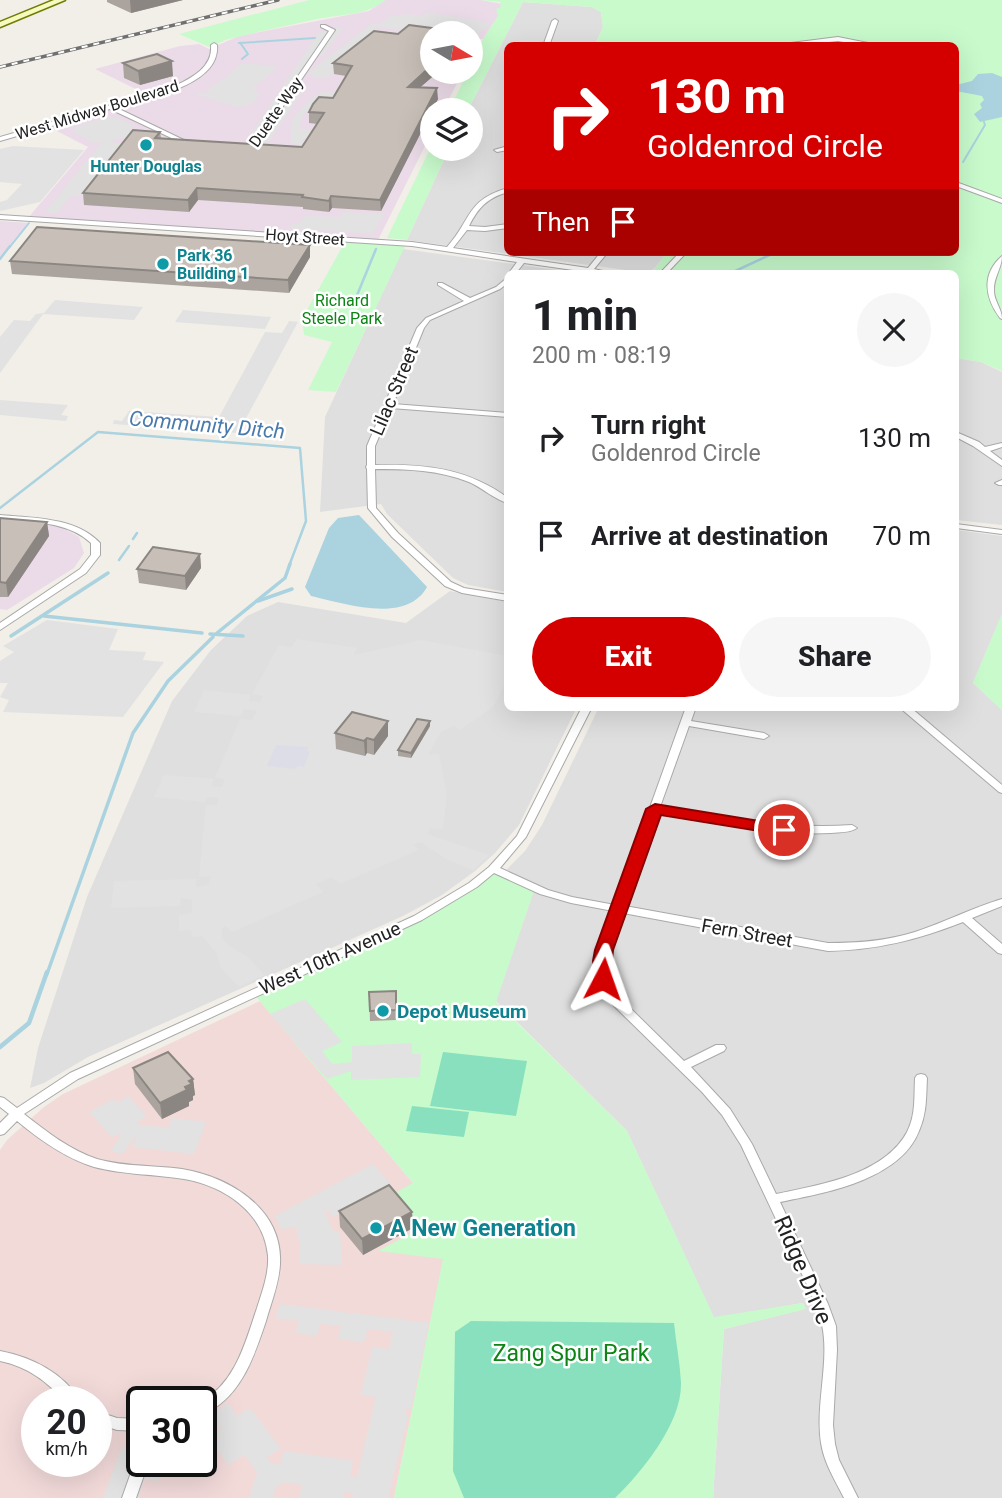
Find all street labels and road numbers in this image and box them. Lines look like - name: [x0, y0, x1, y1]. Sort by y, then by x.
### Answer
- street label: Duette Way: [245, 73, 307, 151]
- street label: West Midway Boulevard: [13, 76, 181, 144]
- street label: Hoyt Street: [265, 225, 345, 249]
- street label: Lilac Street: [365, 343, 423, 439]
- street label: Fern Street: [700, 914, 794, 952]
- street label: West 10th Avenue: [256, 917, 404, 999]
- street label: Ridge Drive: [768, 1212, 838, 1328]

